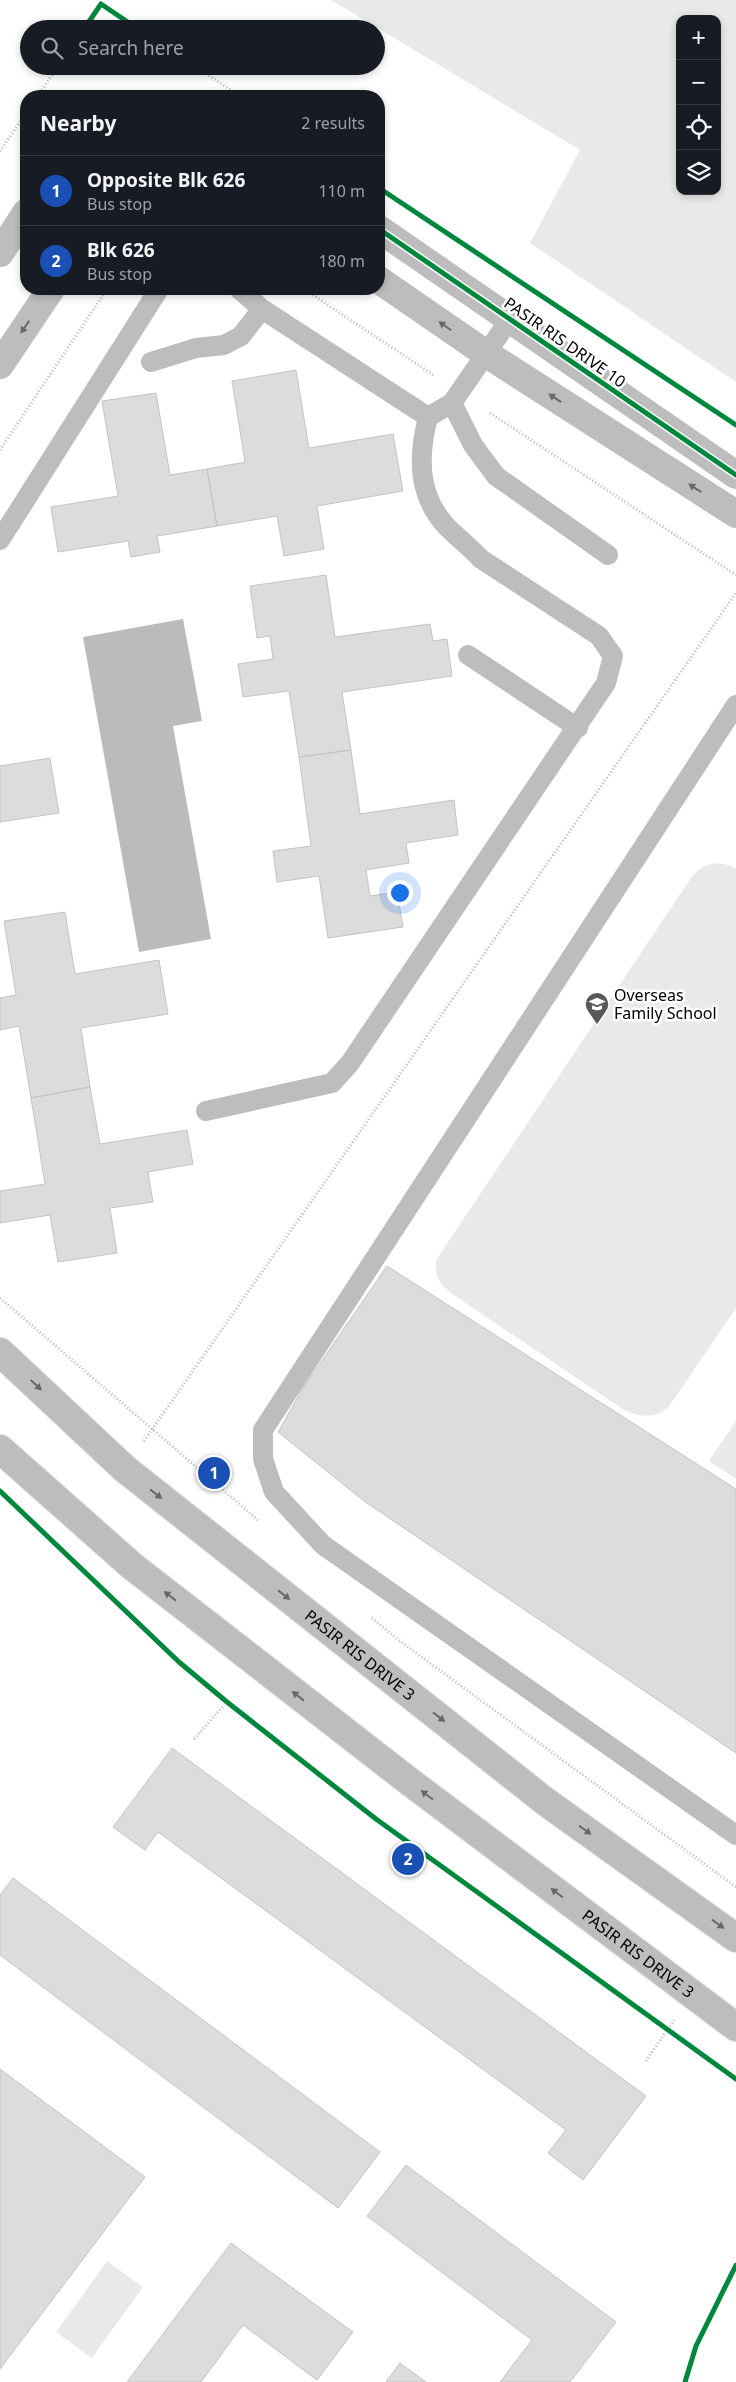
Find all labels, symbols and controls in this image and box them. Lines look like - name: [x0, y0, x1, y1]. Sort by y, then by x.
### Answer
- map controls: [676, 15, 721, 195]
- button: +: [676, 15, 721, 60]
- search box: [20, 20, 385, 75]
- icon: search: [38, 34, 66, 62]
- text: Search here: [78, 35, 184, 61]
- button: −: [676, 60, 721, 105]
- button: locate: [676, 105, 721, 150]
- text: Nearby: [40, 109, 116, 137]
- text: 2 results: [301, 112, 365, 134]
- button: layers: [676, 150, 721, 195]
- text: Opposite Blk 626: [87, 167, 245, 193]
- text: 1: [51, 180, 61, 202]
- text: 110 m: [318, 180, 365, 202]
- text: Bus stop: [87, 193, 152, 215]
- text: Blk 626: [87, 237, 155, 263]
- text: 2: [51, 250, 61, 272]
- text: 180 m: [318, 250, 365, 272]
- text: Bus stop: [87, 263, 152, 285]
- street label: PASIR RIS DRIVE 10: [500, 292, 630, 392]
- one-way arrow: [21, 320, 30, 334]
- one-way arrow: [438, 321, 451, 331]
- one-way arrow: [548, 394, 562, 403]
- one-way arrow: [688, 483, 702, 493]
- your location: [387, 880, 413, 906]
- place label: Overseas Family School: [614, 984, 717, 1024]
- school or university icon: Overseas Family School: [584, 991, 610, 1025]
- one-way arrow: [29, 1379, 41, 1391]
- pin: 1: [198, 1454, 230, 1492]
- one-way arrow: [149, 1489, 163, 1499]
- one-way arrow: [277, 1589, 290, 1600]
- one-way arrow: [164, 1591, 177, 1602]
- street label: PASIR RIS DRIVE 3: [300, 1605, 420, 1705]
- one-way arrow: [292, 1691, 305, 1702]
- one-way arrow: [432, 1712, 446, 1722]
- one-way arrow: [421, 1790, 434, 1801]
- one-way arrow: [579, 1825, 592, 1835]
- pin: 2: [392, 1840, 424, 1878]
- one-way arrow: [550, 1888, 564, 1898]
- street label: PASIR RIS DRIVE 3: [578, 1904, 699, 2003]
- one-way arrow: [711, 1919, 724, 1929]

